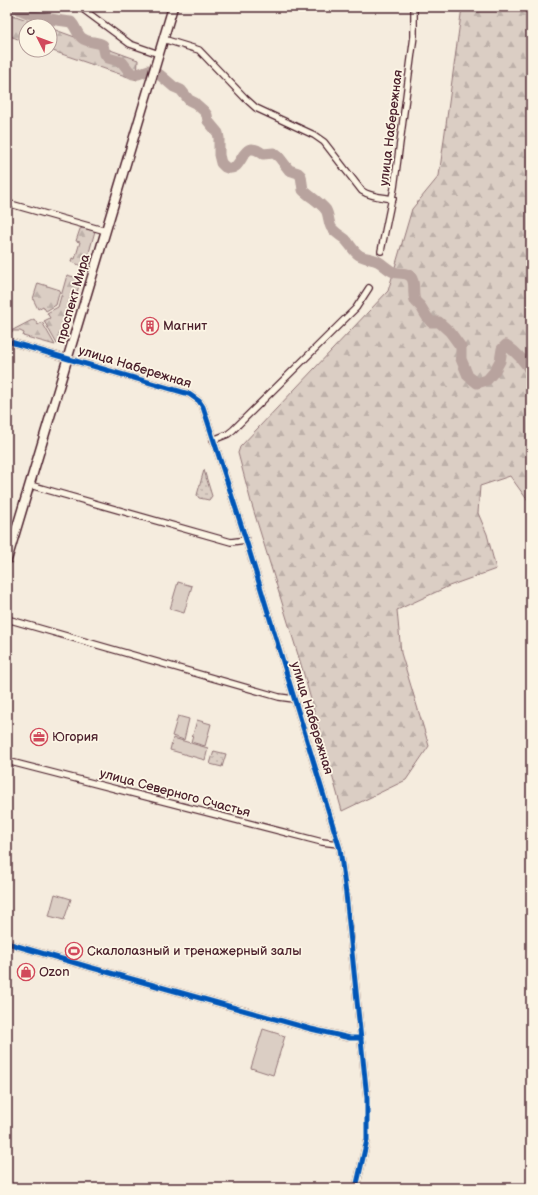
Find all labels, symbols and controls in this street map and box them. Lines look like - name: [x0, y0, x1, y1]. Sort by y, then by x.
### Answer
- north arrow: [18, 18, 58, 58]
- text: С: [24, 24, 39, 39]
- street label: улица Набережная: [376, 69, 406, 187]
- street label: проспект Мира: [53, 252, 94, 346]
- building icon: Магнит: [140, 316, 160, 336]
- place label: Магнит: [163, 318, 207, 334]
- street label: улица Набережная: [77, 342, 193, 392]
- street label: улица Набережная: [287, 660, 337, 776]
- office icon: Югория: [29, 727, 49, 747]
- place label: Югория: [52, 729, 98, 745]
- street label: улица Северного Счастья: [98, 765, 252, 821]
- sports icon: Скалолазный и тренажерный залы: [64, 941, 84, 961]
- place label: Скалолазный и тренажерный залы: [87, 943, 302, 959]
- shop icon: Ozon: [16, 962, 36, 982]
- place label: Ozon: [39, 964, 69, 980]

